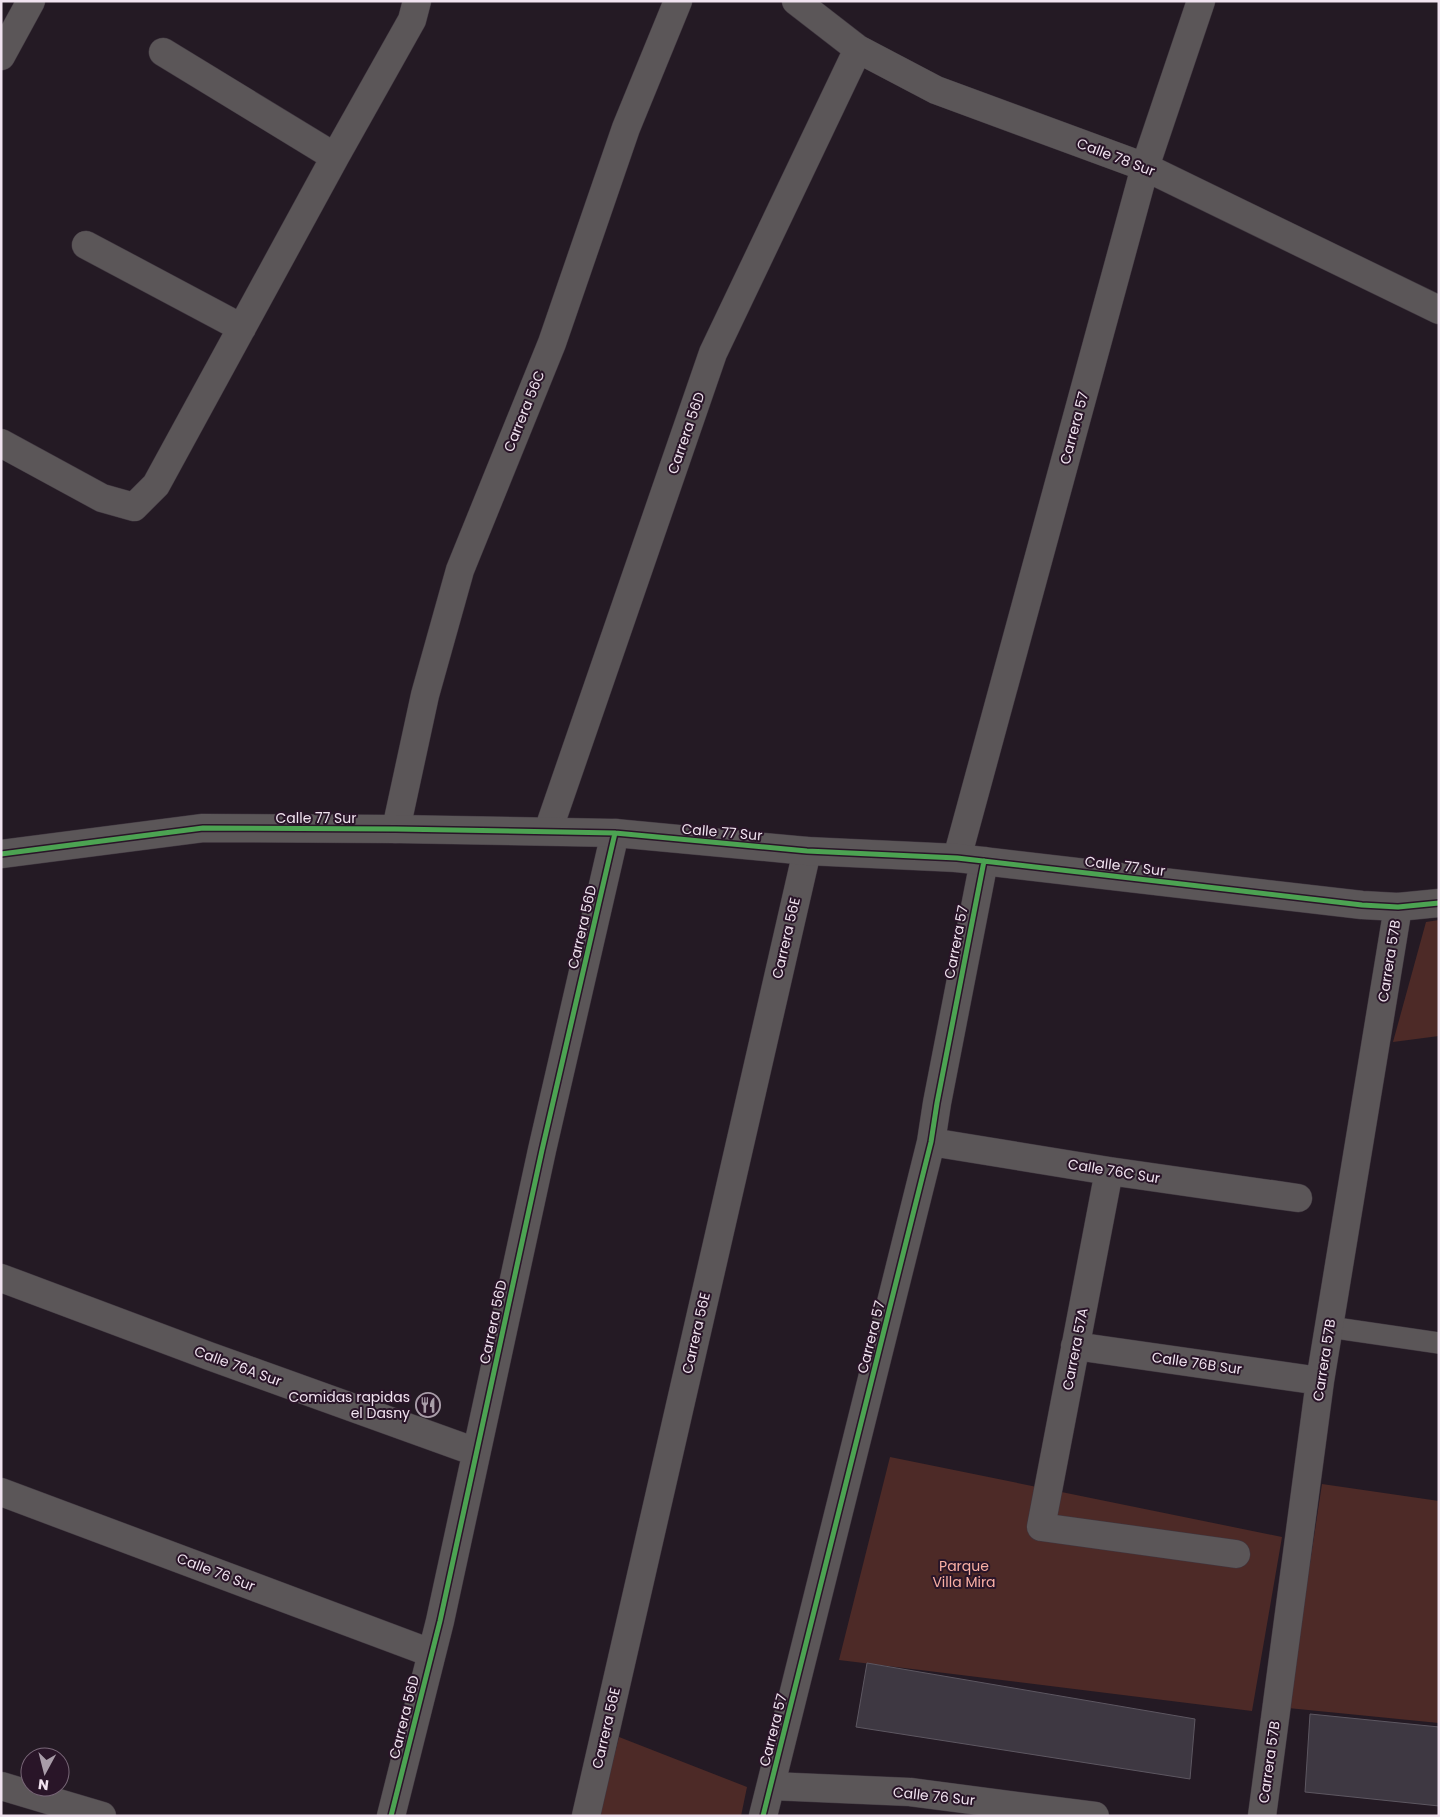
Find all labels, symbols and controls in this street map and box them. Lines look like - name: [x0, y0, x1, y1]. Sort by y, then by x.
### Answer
- street label: Calle 78 Sur: [1074, 133, 1158, 181]
- street label: Carrera 56C: [499, 367, 549, 455]
- street label: Carrera 56D: [663, 389, 709, 477]
- street label: Carrera 57: [1055, 389, 1093, 466]
- street label: Calle 77 Sur: [275, 808, 357, 828]
- street label: Calle 77 Sur: [681, 819, 763, 845]
- street label: Calle 77 Sur: [1084, 851, 1166, 881]
- street label: Carrera 56D: [563, 883, 601, 971]
- street label: Carrera 56E: [767, 895, 805, 981]
- street label: Carrera 57: [939, 903, 973, 980]
- street label: Carrera 57B: [1373, 919, 1405, 1003]
- street label: Calle 76C Sur: [1066, 1154, 1162, 1188]
- street label: Carrera 56D: [474, 1278, 512, 1366]
- street label: Carrera 56E: [677, 1290, 715, 1376]
- street label: Carrera 57: [852, 1298, 890, 1375]
- street label: Carrera 57A: [1057, 1306, 1093, 1392]
- street label: Carrera 57B: [1308, 1318, 1340, 1402]
- street label: Calle 76A Sur: [192, 1341, 284, 1391]
- street label: Calle 76B Sur: [1151, 1347, 1243, 1379]
- place label: Comidas rapidas el Dasny: [289, 1387, 410, 1423]
- restaurant icon: Comidas rapidas el Dasny: [415, 1392, 441, 1418]
- street label: Calle 76 Sur: [174, 1548, 258, 1596]
- park label: Parque Villa Mira: [932, 1556, 996, 1592]
- street label: Carrera 56D: [384, 1673, 424, 1761]
- street label: Carrera 56E: [587, 1685, 625, 1771]
- street label: Carrera 57: [754, 1691, 792, 1768]
- street label: Carrera 57B: [1253, 1720, 1285, 1804]
- north arrow: [20, 1747, 70, 1797]
- text: N: [37, 1774, 50, 1795]
- street label: Calle 76 Sur: [892, 1782, 976, 1810]

